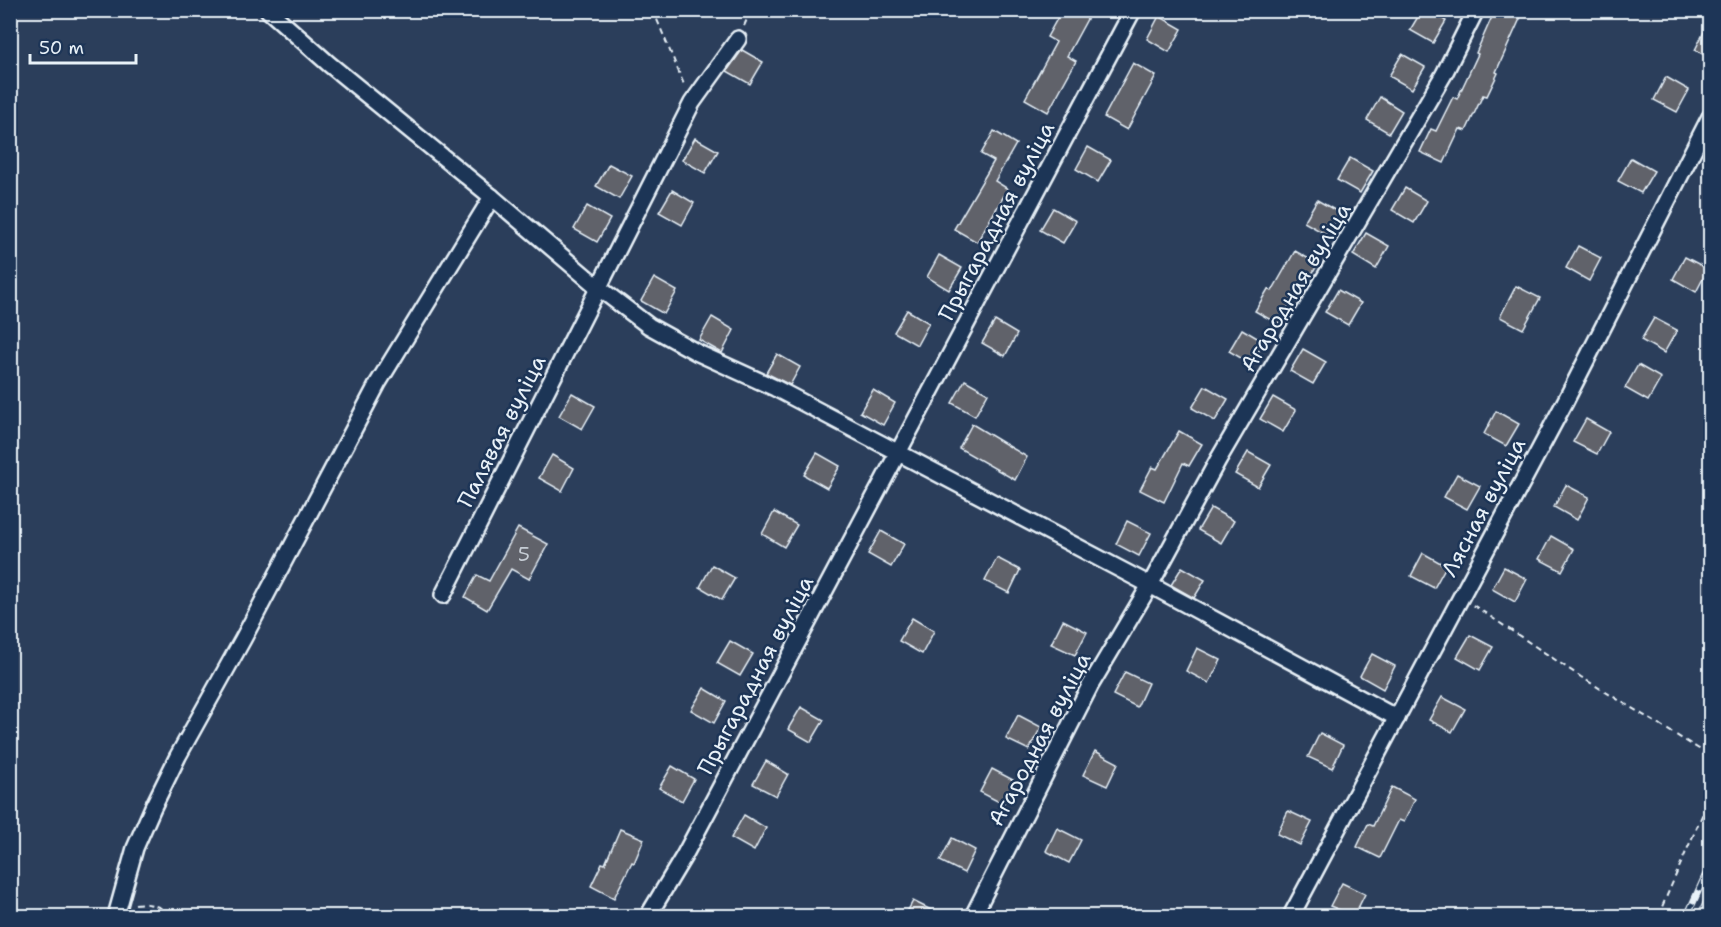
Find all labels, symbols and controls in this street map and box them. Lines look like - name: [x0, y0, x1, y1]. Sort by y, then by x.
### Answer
- scale bar: [30, 27, 136, 65]
- text: 50 m: [39, 36, 84, 60]
- street label: Прыгарадная вуліца: [932, 116, 1061, 326]
- street label: Агародная вуліца: [1233, 197, 1358, 377]
- street label: Палявая вуліца: [451, 350, 552, 512]
- street label: Лясная вуліца: [1435, 433, 1532, 582]
- house number: 5: [518, 541, 530, 567]
- street label: Прыгарадная вуліца: [691, 570, 820, 780]
- street label: Агародная вуліца: [981, 647, 1098, 831]

